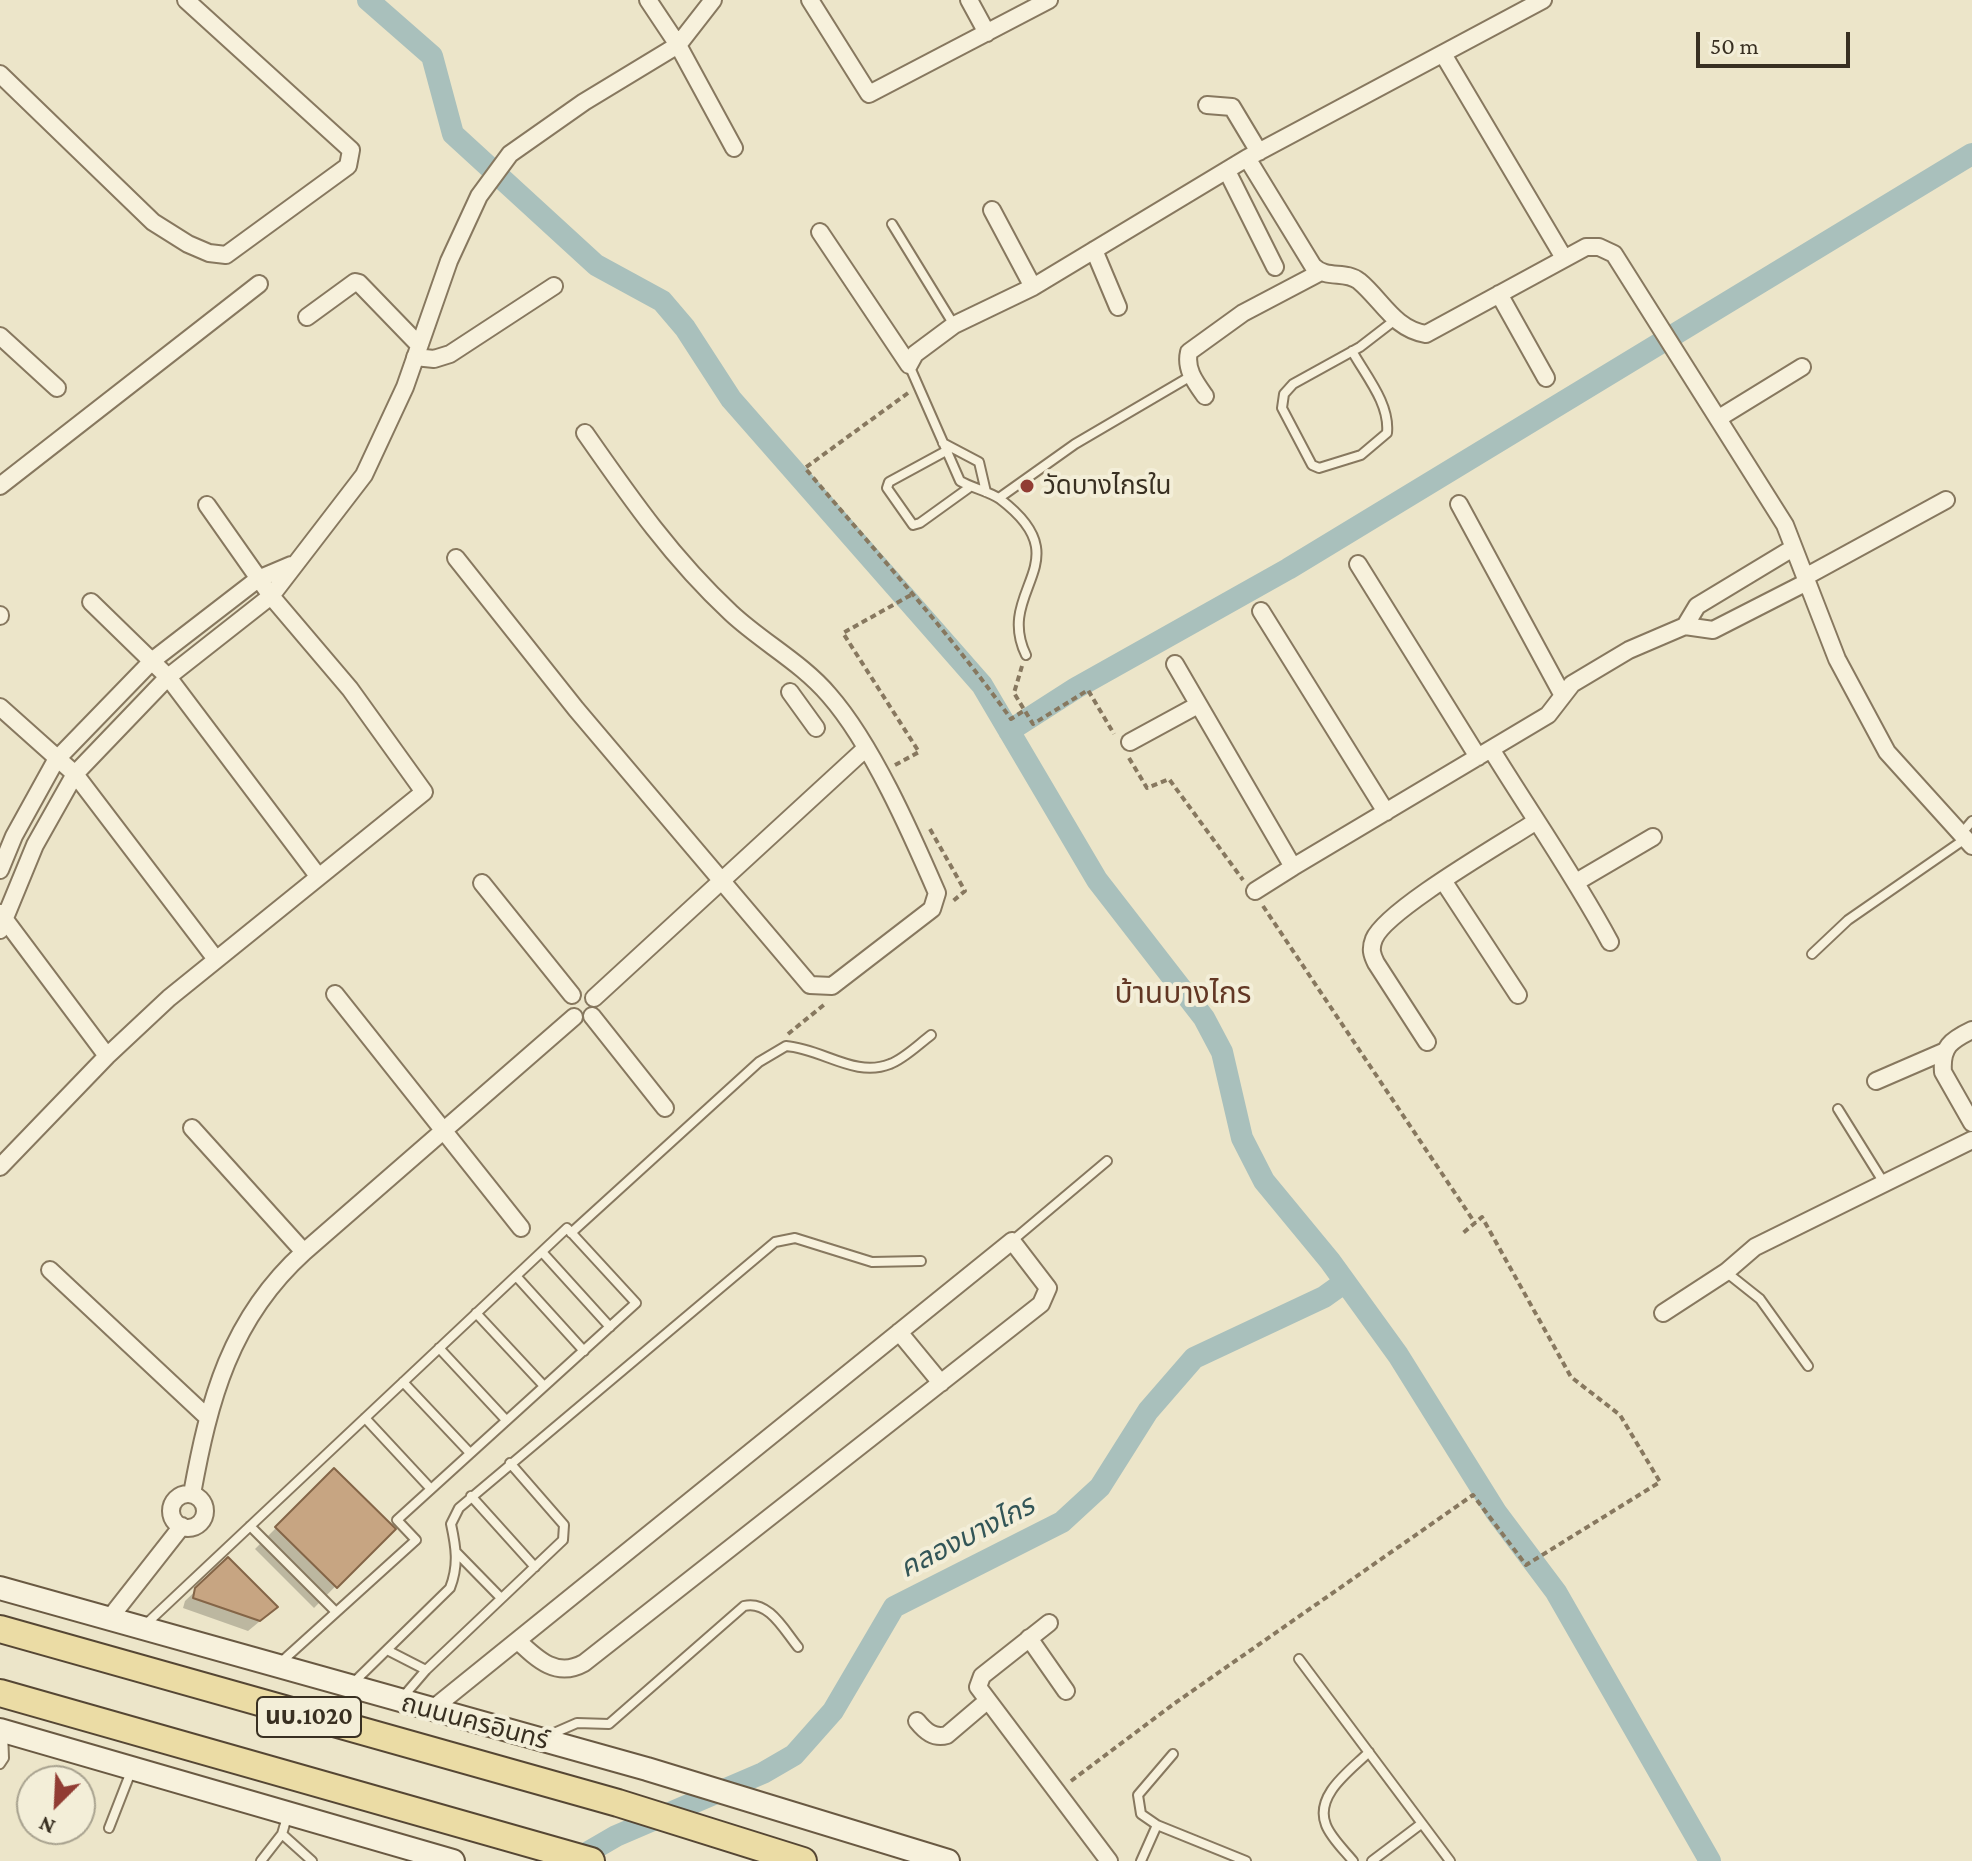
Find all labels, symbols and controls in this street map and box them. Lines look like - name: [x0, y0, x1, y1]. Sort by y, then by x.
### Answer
- scale bar: [1700, 16, 1854, 66]
- text: 50 m: [1710, 32, 1759, 59]
- place label: วัดบางไกรใน: [1043, 470, 1172, 502]
- marker: วัดบางไกรใน: [1018, 477, 1036, 495]
- district label: บ้านบางไกร: [1115, 976, 1251, 1012]
- water label: คลองบางไกร: [894, 1489, 1040, 1585]
- street label: ถนนนครอินทร์: [398, 1687, 552, 1757]
- road number: นบ.1020: [257, 1697, 361, 1737]
- north arrow: [16, 1765, 96, 1845]
- text: N: [35, 1811, 59, 1840]

